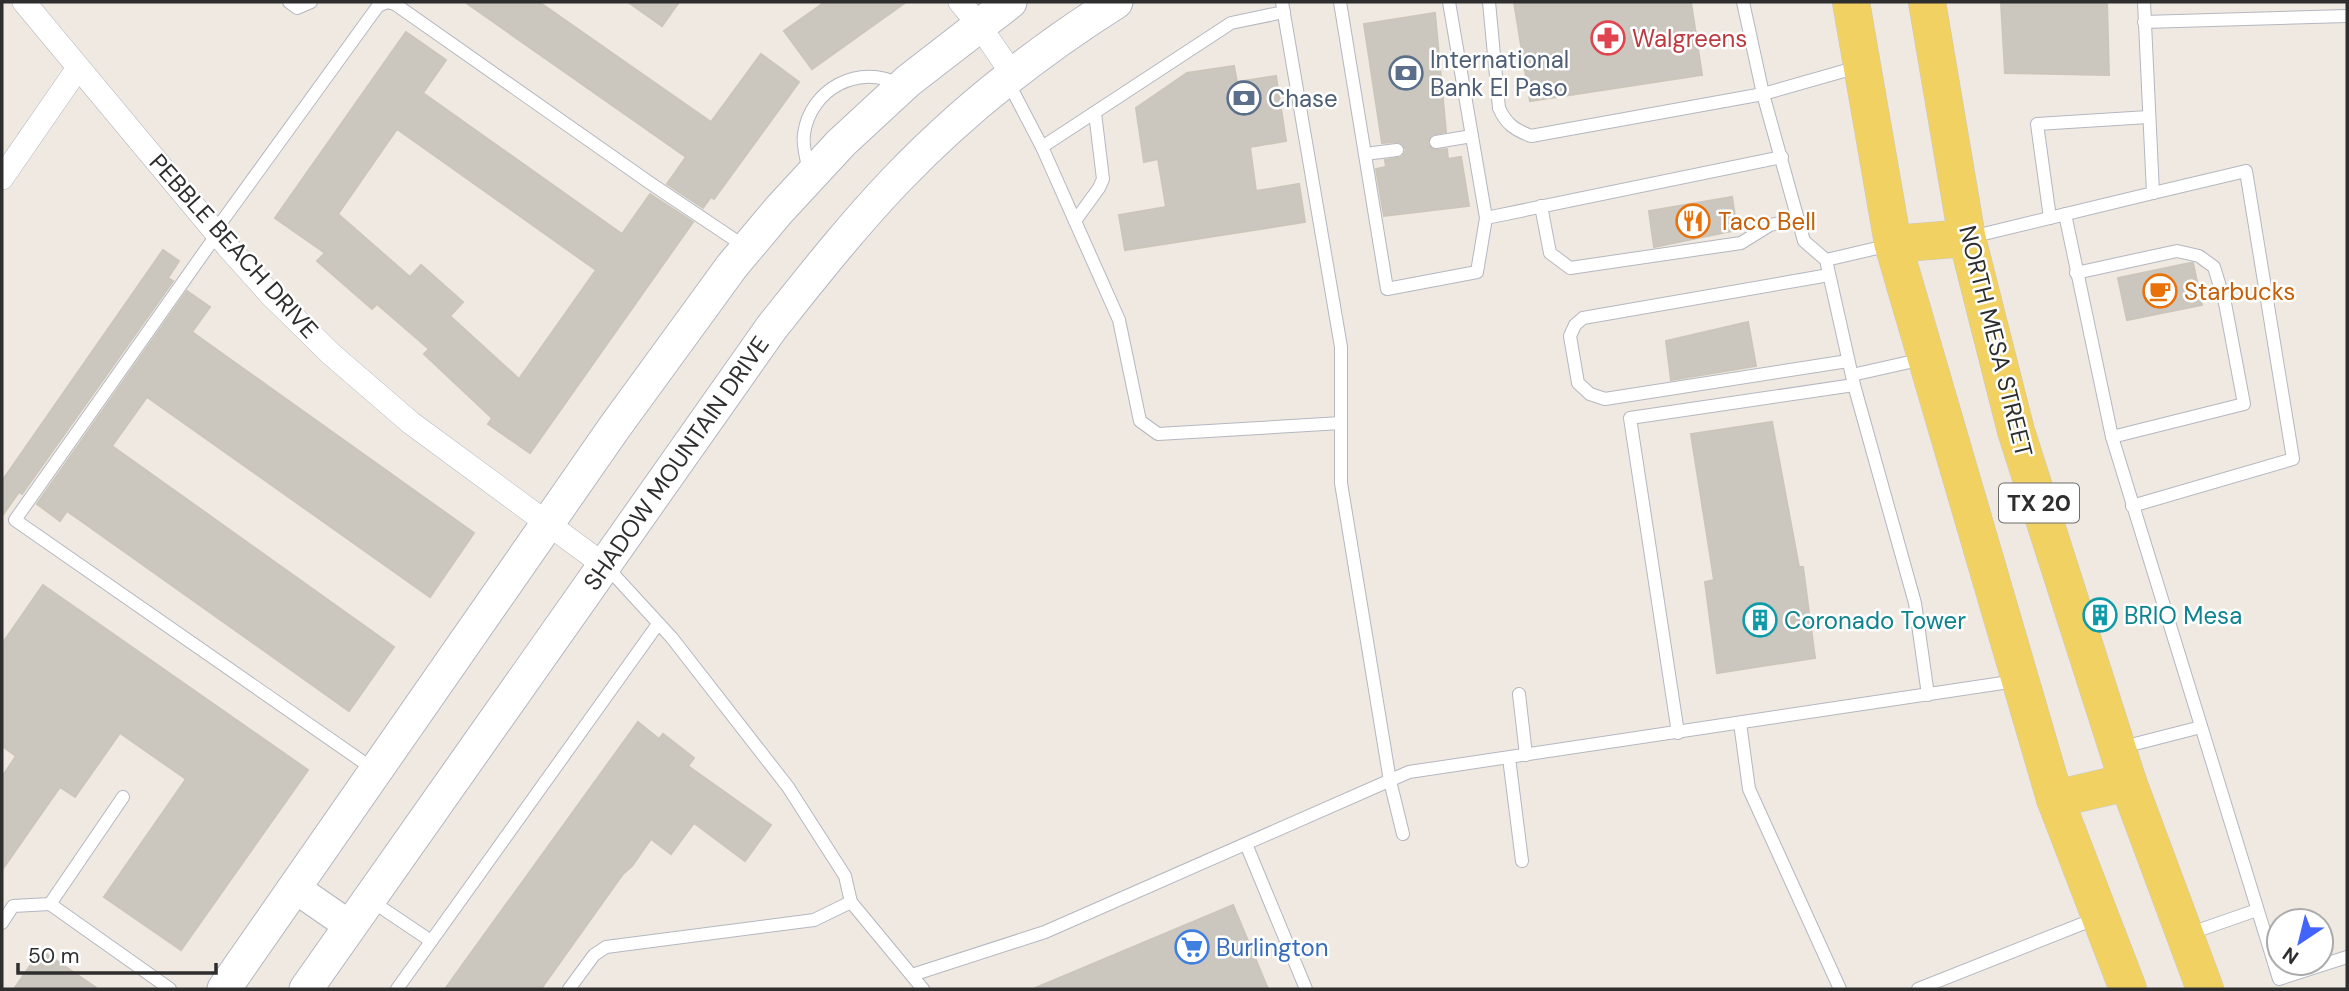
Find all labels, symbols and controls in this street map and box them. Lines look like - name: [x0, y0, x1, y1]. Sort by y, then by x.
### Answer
- pharmacy icon: Walgreens: [1589, 19, 1627, 57]
- place label: Walgreens: [1632, 23, 1747, 54]
- place label: International Bank El Paso: [1430, 44, 1569, 103]
- bank icon: International Bank El Paso: [1387, 54, 1425, 92]
- bank icon: Chase: [1225, 79, 1263, 117]
- place label: Chase: [1268, 83, 1338, 114]
- street label: PEBBLE BEACH DRIVE: [143, 147, 325, 345]
- restaurant icon: Taco Bell: [1674, 202, 1712, 240]
- place label: Taco Bell: [1718, 206, 1816, 237]
- street label: NORTH MESA STREET: [1952, 222, 2040, 460]
- cafe icon: Starbucks: [2141, 272, 2179, 310]
- place label: Starbucks: [2184, 276, 2295, 307]
- street label: SHADOW MOUNTAIN DRIVE: [576, 330, 776, 596]
- road number: TX 20: [1999, 484, 2079, 523]
- building icon: BRIO Mesa: [2081, 596, 2119, 634]
- place label: BRIO Mesa: [2124, 600, 2242, 631]
- building icon: Coronado Tower: [1741, 601, 1779, 639]
- place label: Coronado Tower: [1784, 605, 1966, 636]
- north arrow: [2265, 907, 2335, 977]
- supermarket icon: Burlington: [1173, 928, 1211, 966]
- scale bar: [18, 932, 215, 976]
- place label: Burlington: [1216, 932, 1328, 963]
- text: N: [2278, 941, 2303, 970]
- text: 50 m: [28, 942, 79, 970]

